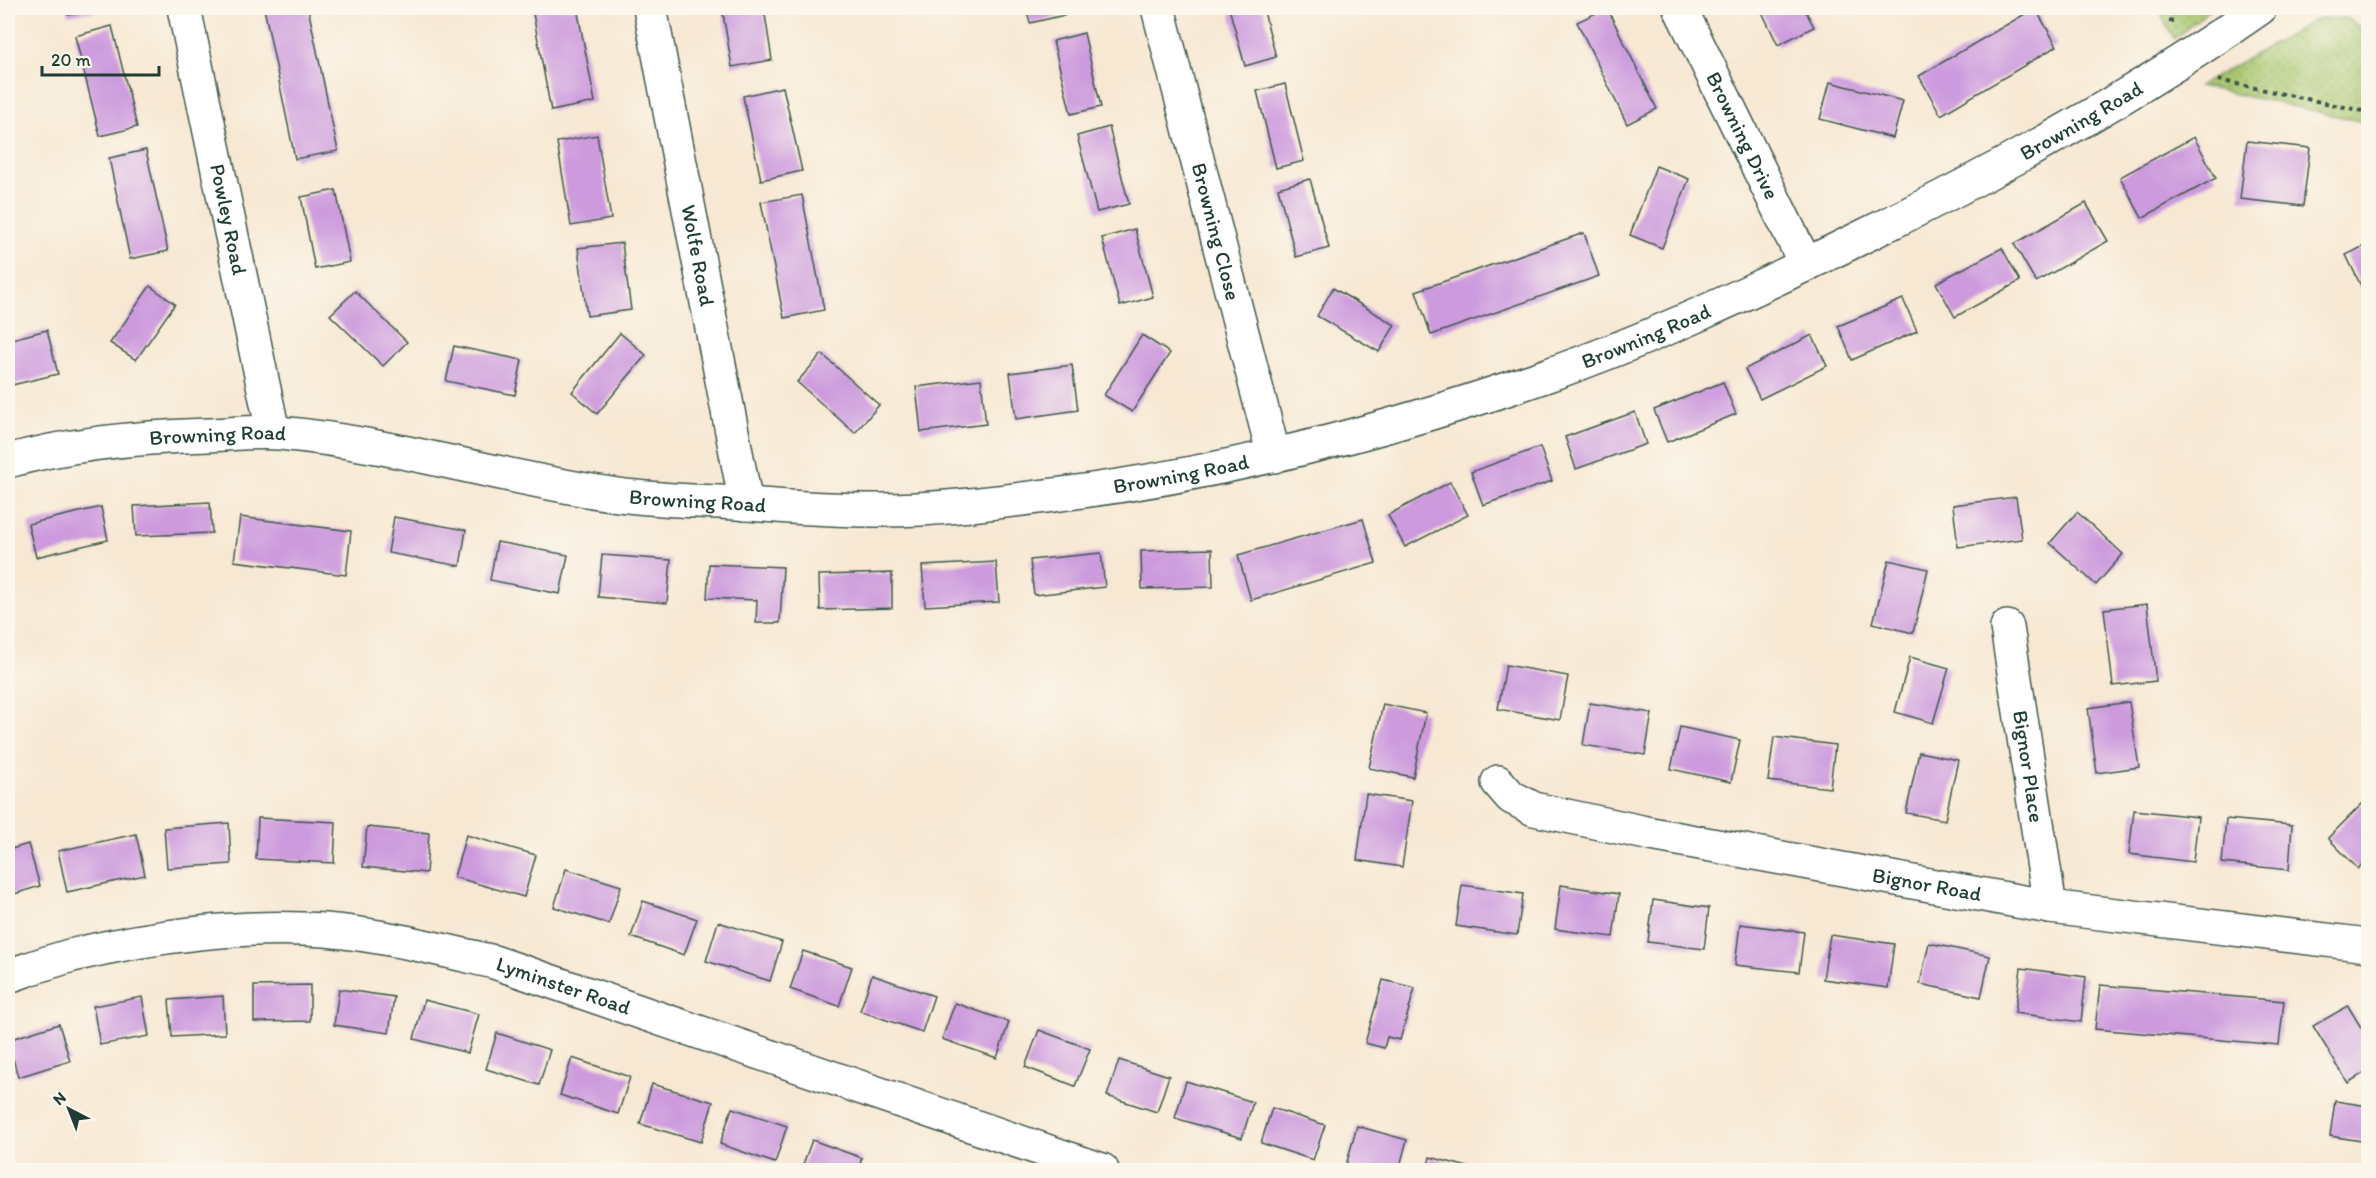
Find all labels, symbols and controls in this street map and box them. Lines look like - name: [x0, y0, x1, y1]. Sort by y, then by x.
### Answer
- scale bar: [42, 39, 159, 77]
- text: 20 m: [51, 49, 91, 71]
- street label: Browning Drive: [1701, 67, 1785, 203]
- street label: Browning Road: [2015, 75, 2147, 165]
- street label: Browning Close: [1187, 160, 1246, 303]
- street label: Powley Road: [205, 161, 253, 278]
- street label: Wolfe Road: [676, 203, 721, 309]
- street label: Browning Road: [1578, 298, 1715, 374]
- street label: Browning Road: [148, 419, 288, 450]
- street label: Browning Road: [1111, 448, 1251, 499]
- street label: Browning Road: [628, 483, 768, 517]
- street label: Bignor Place: [2008, 708, 2050, 824]
- street label: Bignor Road: [1870, 862, 1984, 906]
- street label: Lyminster Road: [493, 951, 634, 1020]
- north arrow: [39, 1079, 99, 1139]
- text: N: [49, 1088, 70, 1109]

